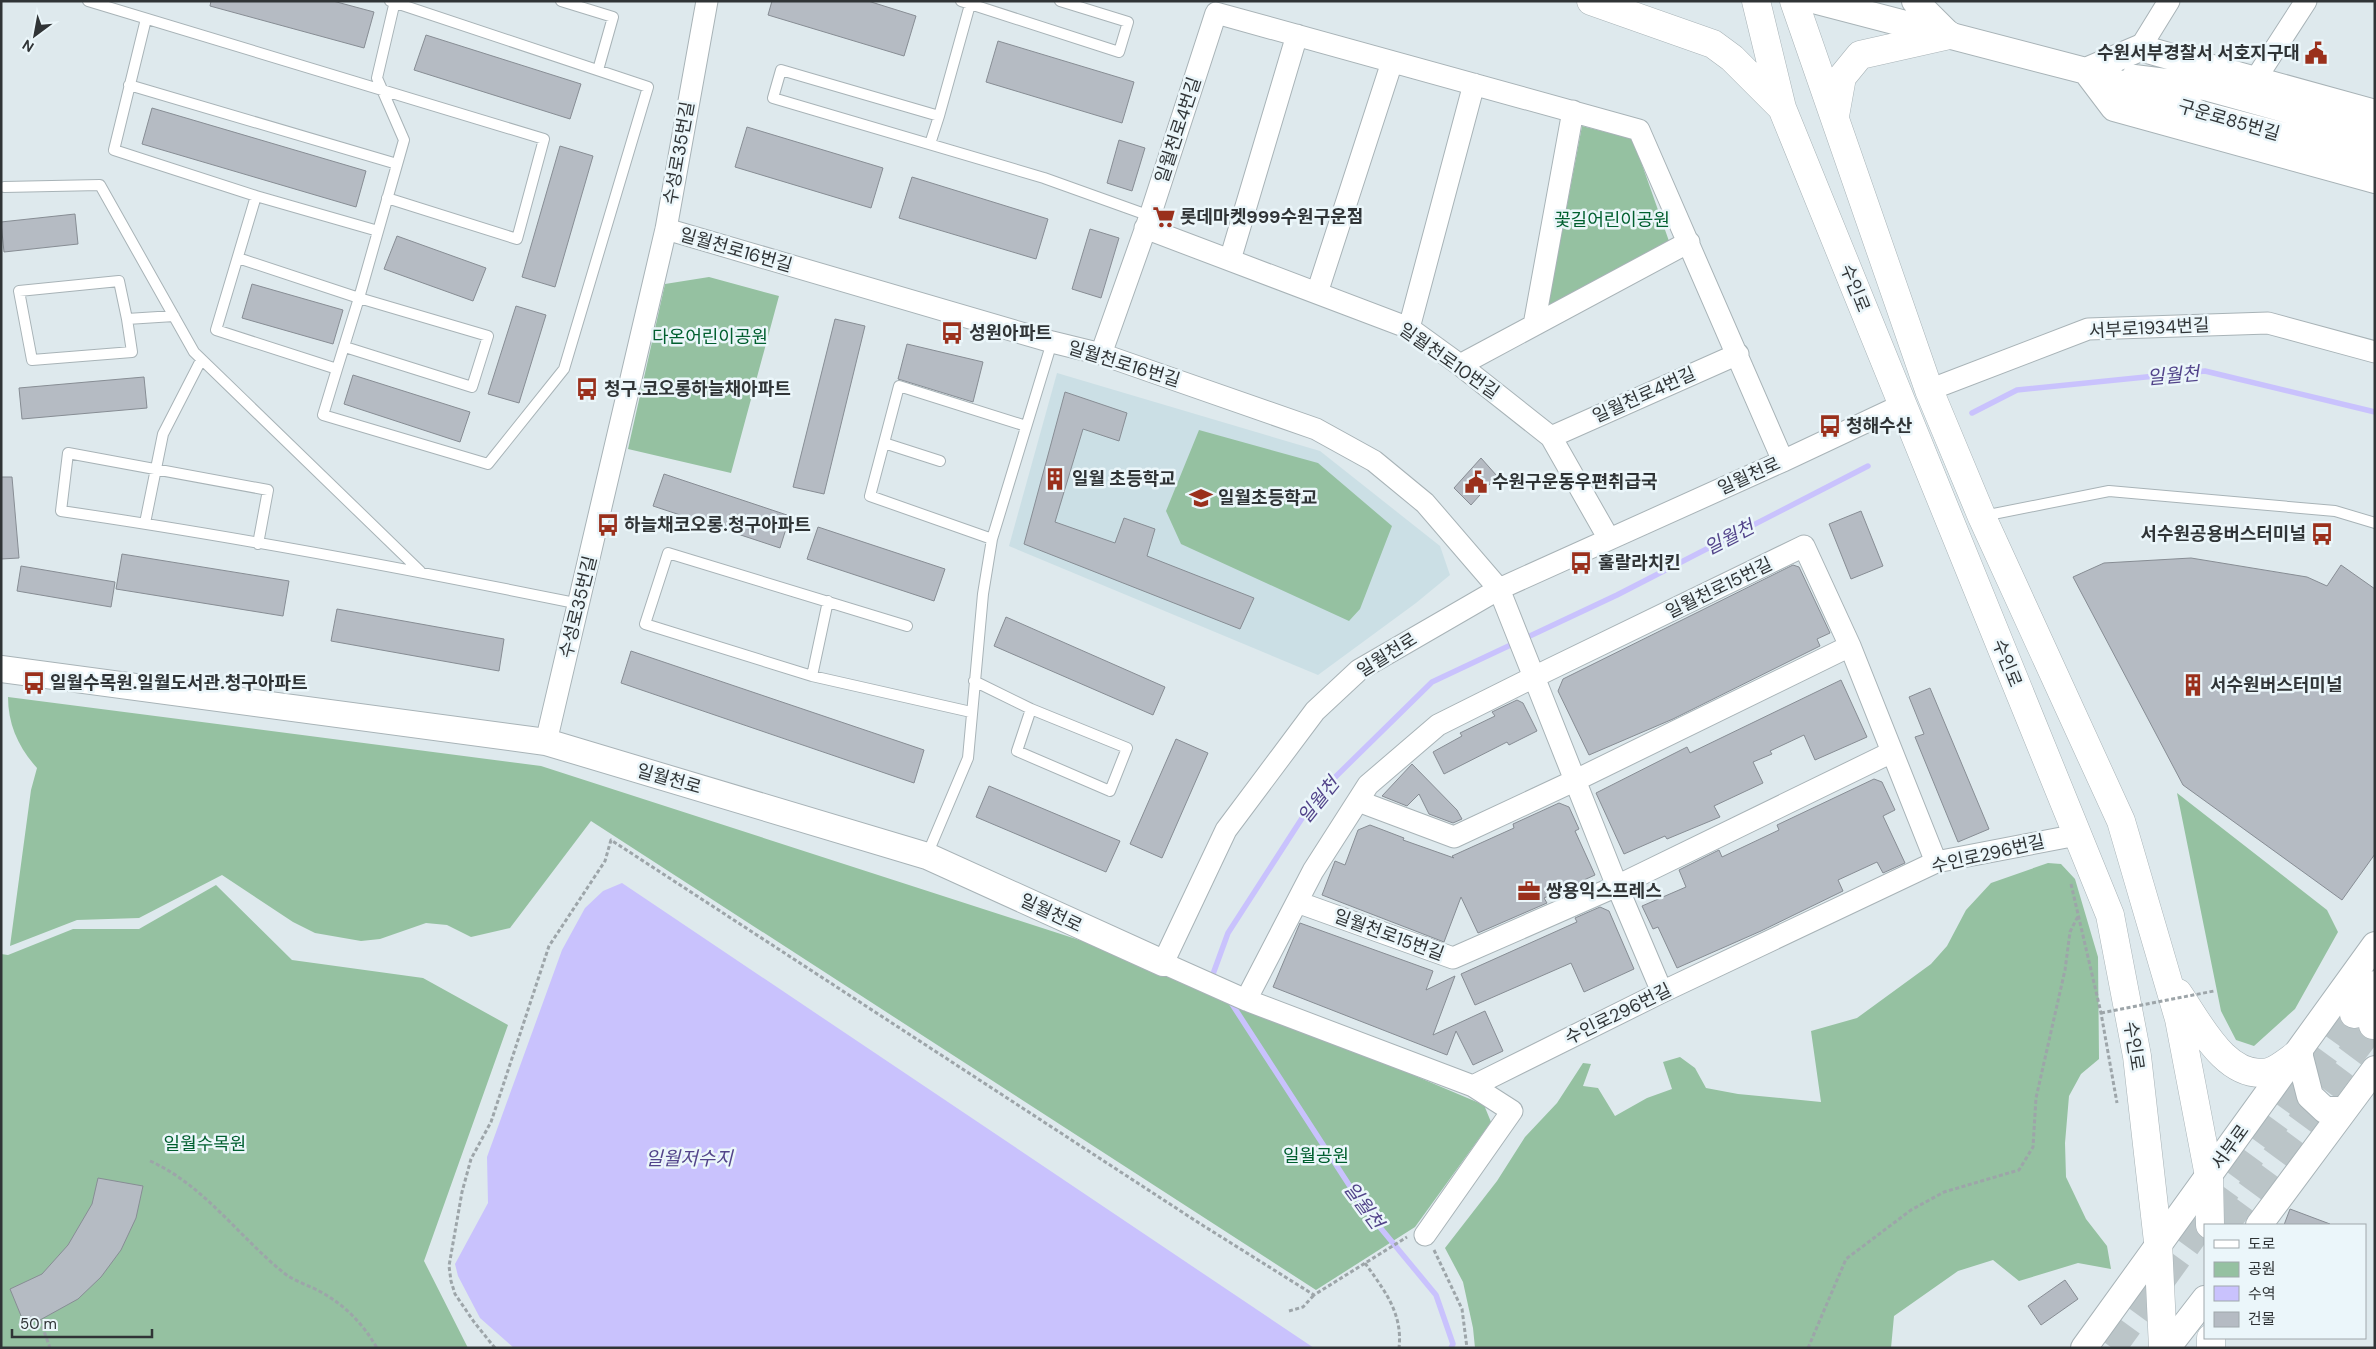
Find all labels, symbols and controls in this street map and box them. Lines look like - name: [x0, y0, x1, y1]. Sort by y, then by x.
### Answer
- north arrow: [10, 10, 60, 60]
- text: N: [19, 36, 37, 56]
- public building icon: 수원서부경찰서 서호지구대: [2303, 40, 2329, 66]
- place label: 수원서부경찰서 서호지구대: [2097, 41, 2300, 65]
- street label: 일월천로4번길: [1150, 74, 1206, 186]
- street label: 구운로85번길: [2175, 94, 2283, 146]
- street label: 수성로35번길: [658, 99, 700, 207]
- supermarket icon: 롯데마켓999수원구운점: [1151, 204, 1177, 230]
- place label: 롯데마켓999수원구운점: [1180, 205, 1363, 229]
- park label: 꽃길어린이공원: [1554, 208, 1670, 232]
- street label: 일월천로16번길: [677, 222, 795, 278]
- street label: 수인로: [1835, 260, 1875, 316]
- street label: 서부로1934번길: [2088, 313, 2210, 343]
- street label: 일월천로10번길: [1394, 318, 1504, 404]
- bus stop icon: 성원아파트: [939, 320, 965, 346]
- place label: 성원아파트: [969, 321, 1052, 345]
- park label: 다온어린이공원: [652, 325, 768, 349]
- street label: 일월천로16번길: [1065, 336, 1183, 392]
- water label: 일월천: [2146, 361, 2202, 390]
- street label: 일월천로4번길: [1589, 362, 1699, 428]
- bus stop icon: 청구.코오롱하늘채아파트: [574, 376, 600, 402]
- place label: 청구.코오롱하늘채아파트: [604, 377, 791, 401]
- bus stop icon: 청해수산: [1817, 413, 1843, 439]
- place label: 청해수산: [1846, 414, 1913, 438]
- street label: 일월천로: [1714, 452, 1784, 500]
- building icon: 일월 초등학교: [1042, 466, 1068, 492]
- place label: 일월 초등학교: [1072, 467, 1176, 491]
- public building icon: 수원구운동우편취급국: [1463, 469, 1489, 495]
- place label: 수원구운동우편취급국: [1492, 470, 1658, 494]
- school or university icon: 일월초등학교: [1188, 485, 1214, 511]
- place label: 일월초등학교: [1218, 486, 1317, 510]
- bus stop icon: 하늘채코오롱.청구아파트: [595, 512, 621, 538]
- place label: 하늘채코오롱.청구아파트: [624, 513, 811, 537]
- water label: 일월천: [1700, 514, 1760, 560]
- bus stop icon: 서수원공용버스터미널: [2309, 521, 2335, 547]
- place label: 서수원공용버스터미널: [2140, 522, 2306, 546]
- bus stop icon: 훌랄라치킨: [1568, 550, 1594, 576]
- place label: 훌랄라치킨: [1598, 551, 1681, 575]
- street label: 일월천로15번길: [1662, 552, 1776, 624]
- street label: 수성로35번길: [554, 553, 602, 661]
- street label: 일월천로: [1353, 627, 1421, 683]
- street label: 수인로: [1987, 635, 2027, 691]
- bus stop icon: 일월수목원.일월도서관.청구아파트: [21, 670, 47, 696]
- place label: 일월수목원.일월도서관.청구아파트: [50, 671, 307, 695]
- building icon: 서수원버스터미널: [2180, 672, 2206, 698]
- place label: 서수원버스터미널: [2210, 673, 2342, 697]
- street label: 일월천로: [634, 758, 704, 800]
- water label: 일월천: [1292, 771, 1346, 829]
- street label: 수인로296번길: [1929, 829, 2047, 879]
- office icon: 쌍용익스프레스: [1516, 878, 1542, 904]
- place label: 쌍용익스프레스: [1546, 879, 1662, 903]
- street label: 일월천로: [1016, 888, 1086, 938]
- street label: 일월천로15번길: [1330, 904, 1448, 966]
- street label: 수인로296번길: [1561, 978, 1675, 1050]
- street label: 수인로: [2118, 1020, 2150, 1072]
- street label: 서부로: [2206, 1120, 2254, 1174]
- park label: 일월수목원: [164, 1132, 246, 1156]
- park label: 일월공원: [1283, 1144, 1349, 1168]
- water label: 일월저수지: [645, 1146, 734, 1171]
- water label: 일월천: [1338, 1177, 1390, 1235]
- legend: [2204, 1224, 2366, 1339]
- text: 도로: [2248, 1234, 2276, 1254]
- text: 공원: [2248, 1259, 2276, 1279]
- text: 수역: [2248, 1284, 2276, 1304]
- scale bar: [12, 1306, 152, 1338]
- text: 건물: [2248, 1309, 2276, 1329]
- text: 50 m: [20, 1314, 57, 1334]

